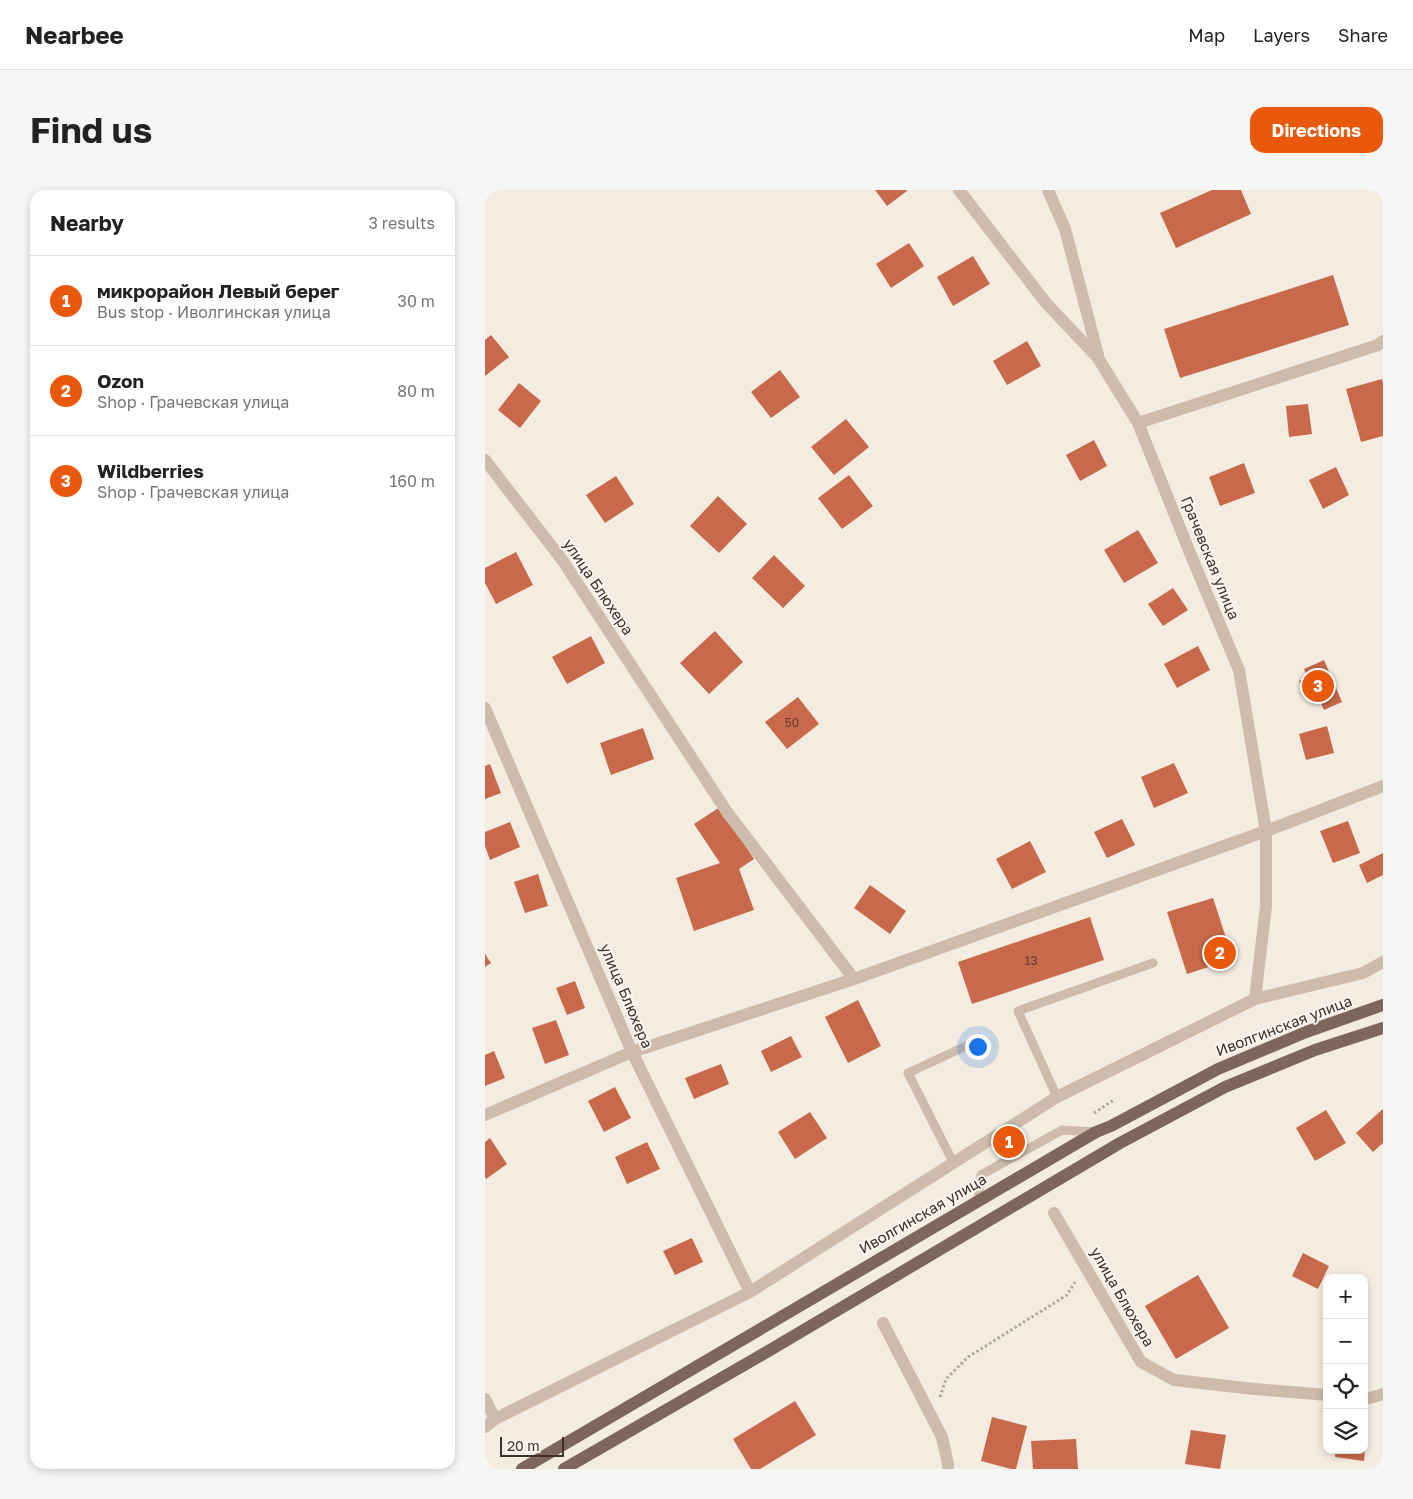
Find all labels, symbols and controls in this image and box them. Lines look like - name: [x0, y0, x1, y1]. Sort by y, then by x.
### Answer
- text: Nearbee: [25, 20, 124, 49]
- text: Map: [1188, 24, 1225, 46]
- text: Layers: [1253, 24, 1310, 46]
- text: Share: [1338, 24, 1388, 46]
- button: Directions: [1250, 107, 1383, 153]
- text: Find us: [30, 109, 152, 151]
- text: Nearby: [50, 210, 124, 236]
- text: 3 results: [368, 213, 435, 233]
- text: микрорайон Левый берег: [97, 279, 340, 302]
- text: 1: [62, 291, 70, 311]
- text: 30 m: [398, 291, 435, 311]
- text: Bus stop · Иволгинская улица: [97, 302, 331, 322]
- text: Ozon: [97, 369, 144, 392]
- text: 2: [61, 381, 71, 401]
- text: 80 m: [397, 381, 435, 401]
- text: Shop · Грачевская улица: [97, 392, 289, 412]
- text: Wildberries: [97, 459, 204, 482]
- text: 3: [61, 471, 71, 491]
- text: 160 m: [389, 471, 435, 491]
- text: Shop · Грачевская улица: [97, 482, 289, 502]
- street label: Грачевская улица: [1178, 493, 1244, 622]
- street label: улица Блюхера: [560, 535, 638, 638]
- pin: 3: [1302, 667, 1334, 705]
- house number: 50: [785, 715, 799, 730]
- pin: 2: [1204, 934, 1236, 972]
- street label: улица Блюхера: [597, 941, 657, 1051]
- house number: 13: [1025, 953, 1037, 968]
- street label: Иволгинская улица: [1213, 991, 1354, 1059]
- your location: [965, 1034, 991, 1060]
- pin: 1: [993, 1123, 1025, 1161]
- street label: Иволгинская улица: [856, 1169, 989, 1257]
- street label: улица Блюхера: [1087, 1244, 1159, 1349]
- map controls: [1323, 1274, 1368, 1454]
- button: +: [1323, 1274, 1368, 1319]
- button: −: [1323, 1319, 1368, 1364]
- button: locate: [1323, 1364, 1368, 1409]
- button: layers: [1323, 1409, 1368, 1454]
- scale bar: [500, 1434, 564, 1457]
- text: 20 m: [507, 1437, 540, 1454]

